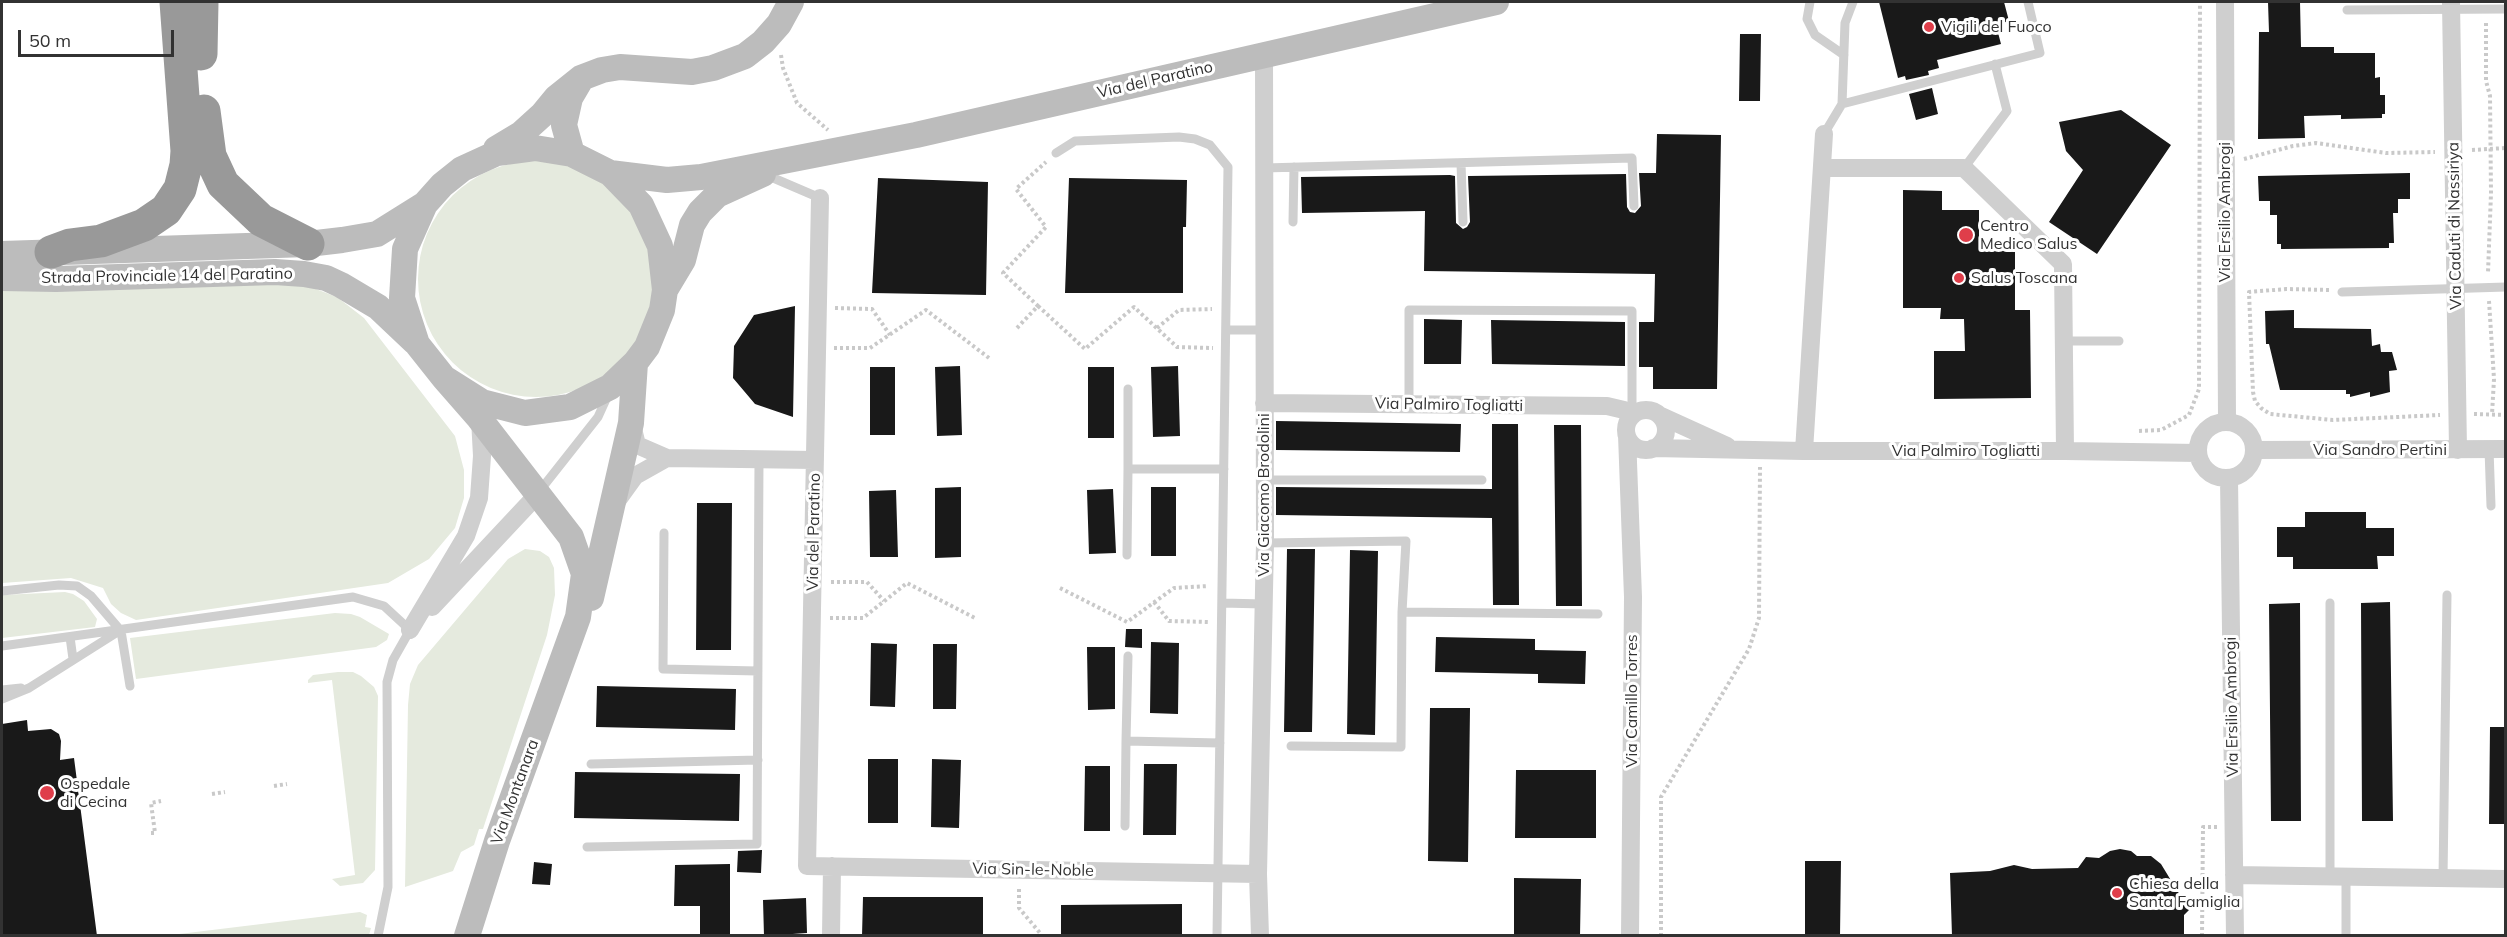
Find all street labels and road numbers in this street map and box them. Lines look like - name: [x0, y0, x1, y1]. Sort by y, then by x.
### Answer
- street label: Via del Paratino: [1095, 57, 1215, 103]
- street label: Via Ersilio Ambrogi: [2215, 142, 2235, 282]
- street label: Via Caduti di Nassiriya: [2444, 142, 2466, 310]
- street label: Strada Provinciale 14 del Paratino: [41, 264, 293, 288]
- street label: Via Palmiro Togliatti: [1375, 394, 1523, 416]
- street label: Via Giacomo Brodolini: [1254, 413, 1274, 577]
- street label: Via Sandro Pertini: [2313, 440, 2447, 460]
- street label: Via Palmiro Togliatti: [1892, 441, 2040, 461]
- street label: Via del Paratino: [803, 473, 825, 591]
- street label: Via Camillo Torres: [1622, 634, 1642, 768]
- street label: Via Ersilio Ambrogi: [2221, 637, 2243, 777]
- street label: Via Montanara: [487, 737, 543, 847]
- street label: Via Sin-le-Noble: [972, 859, 1094, 881]

